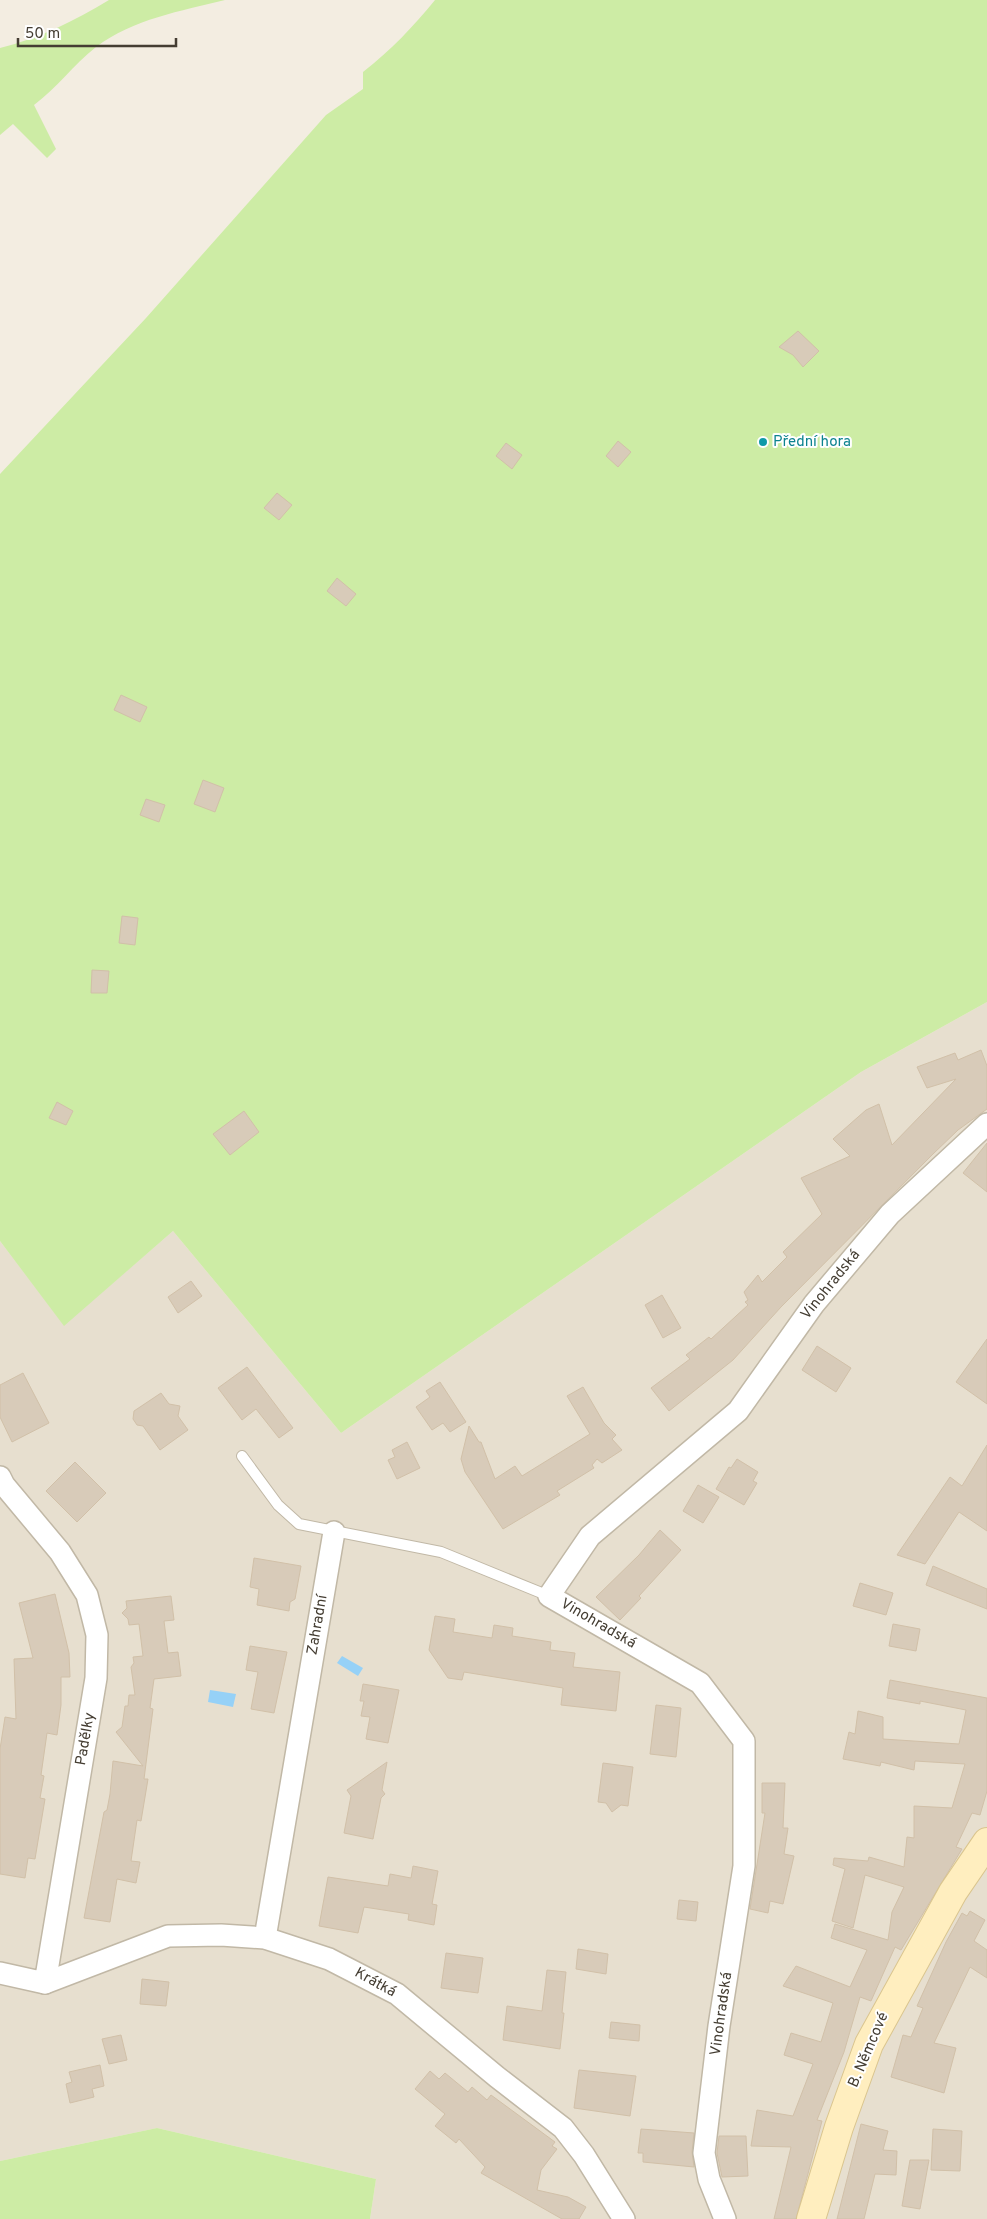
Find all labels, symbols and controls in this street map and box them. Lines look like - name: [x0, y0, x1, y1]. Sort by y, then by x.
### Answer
- scale bar: [18, 15, 175, 47]
- text: 50 m: [25, 25, 60, 44]
- place label: Přední hora: [773, 433, 851, 452]
- marker: Přední hora: [757, 436, 769, 448]
- street label: Vinohradská: [797, 1246, 865, 1324]
- street label: Zahradní: [303, 1592, 333, 1657]
- street label: Vinohradská: [557, 1595, 639, 1653]
- street label: Padělky: [72, 1711, 100, 1767]
- street label: Krátká: [351, 1964, 399, 2002]
- street label: Vinohradská: [707, 1971, 737, 2057]
- street label: B. Němcové: [845, 2010, 893, 2090]

